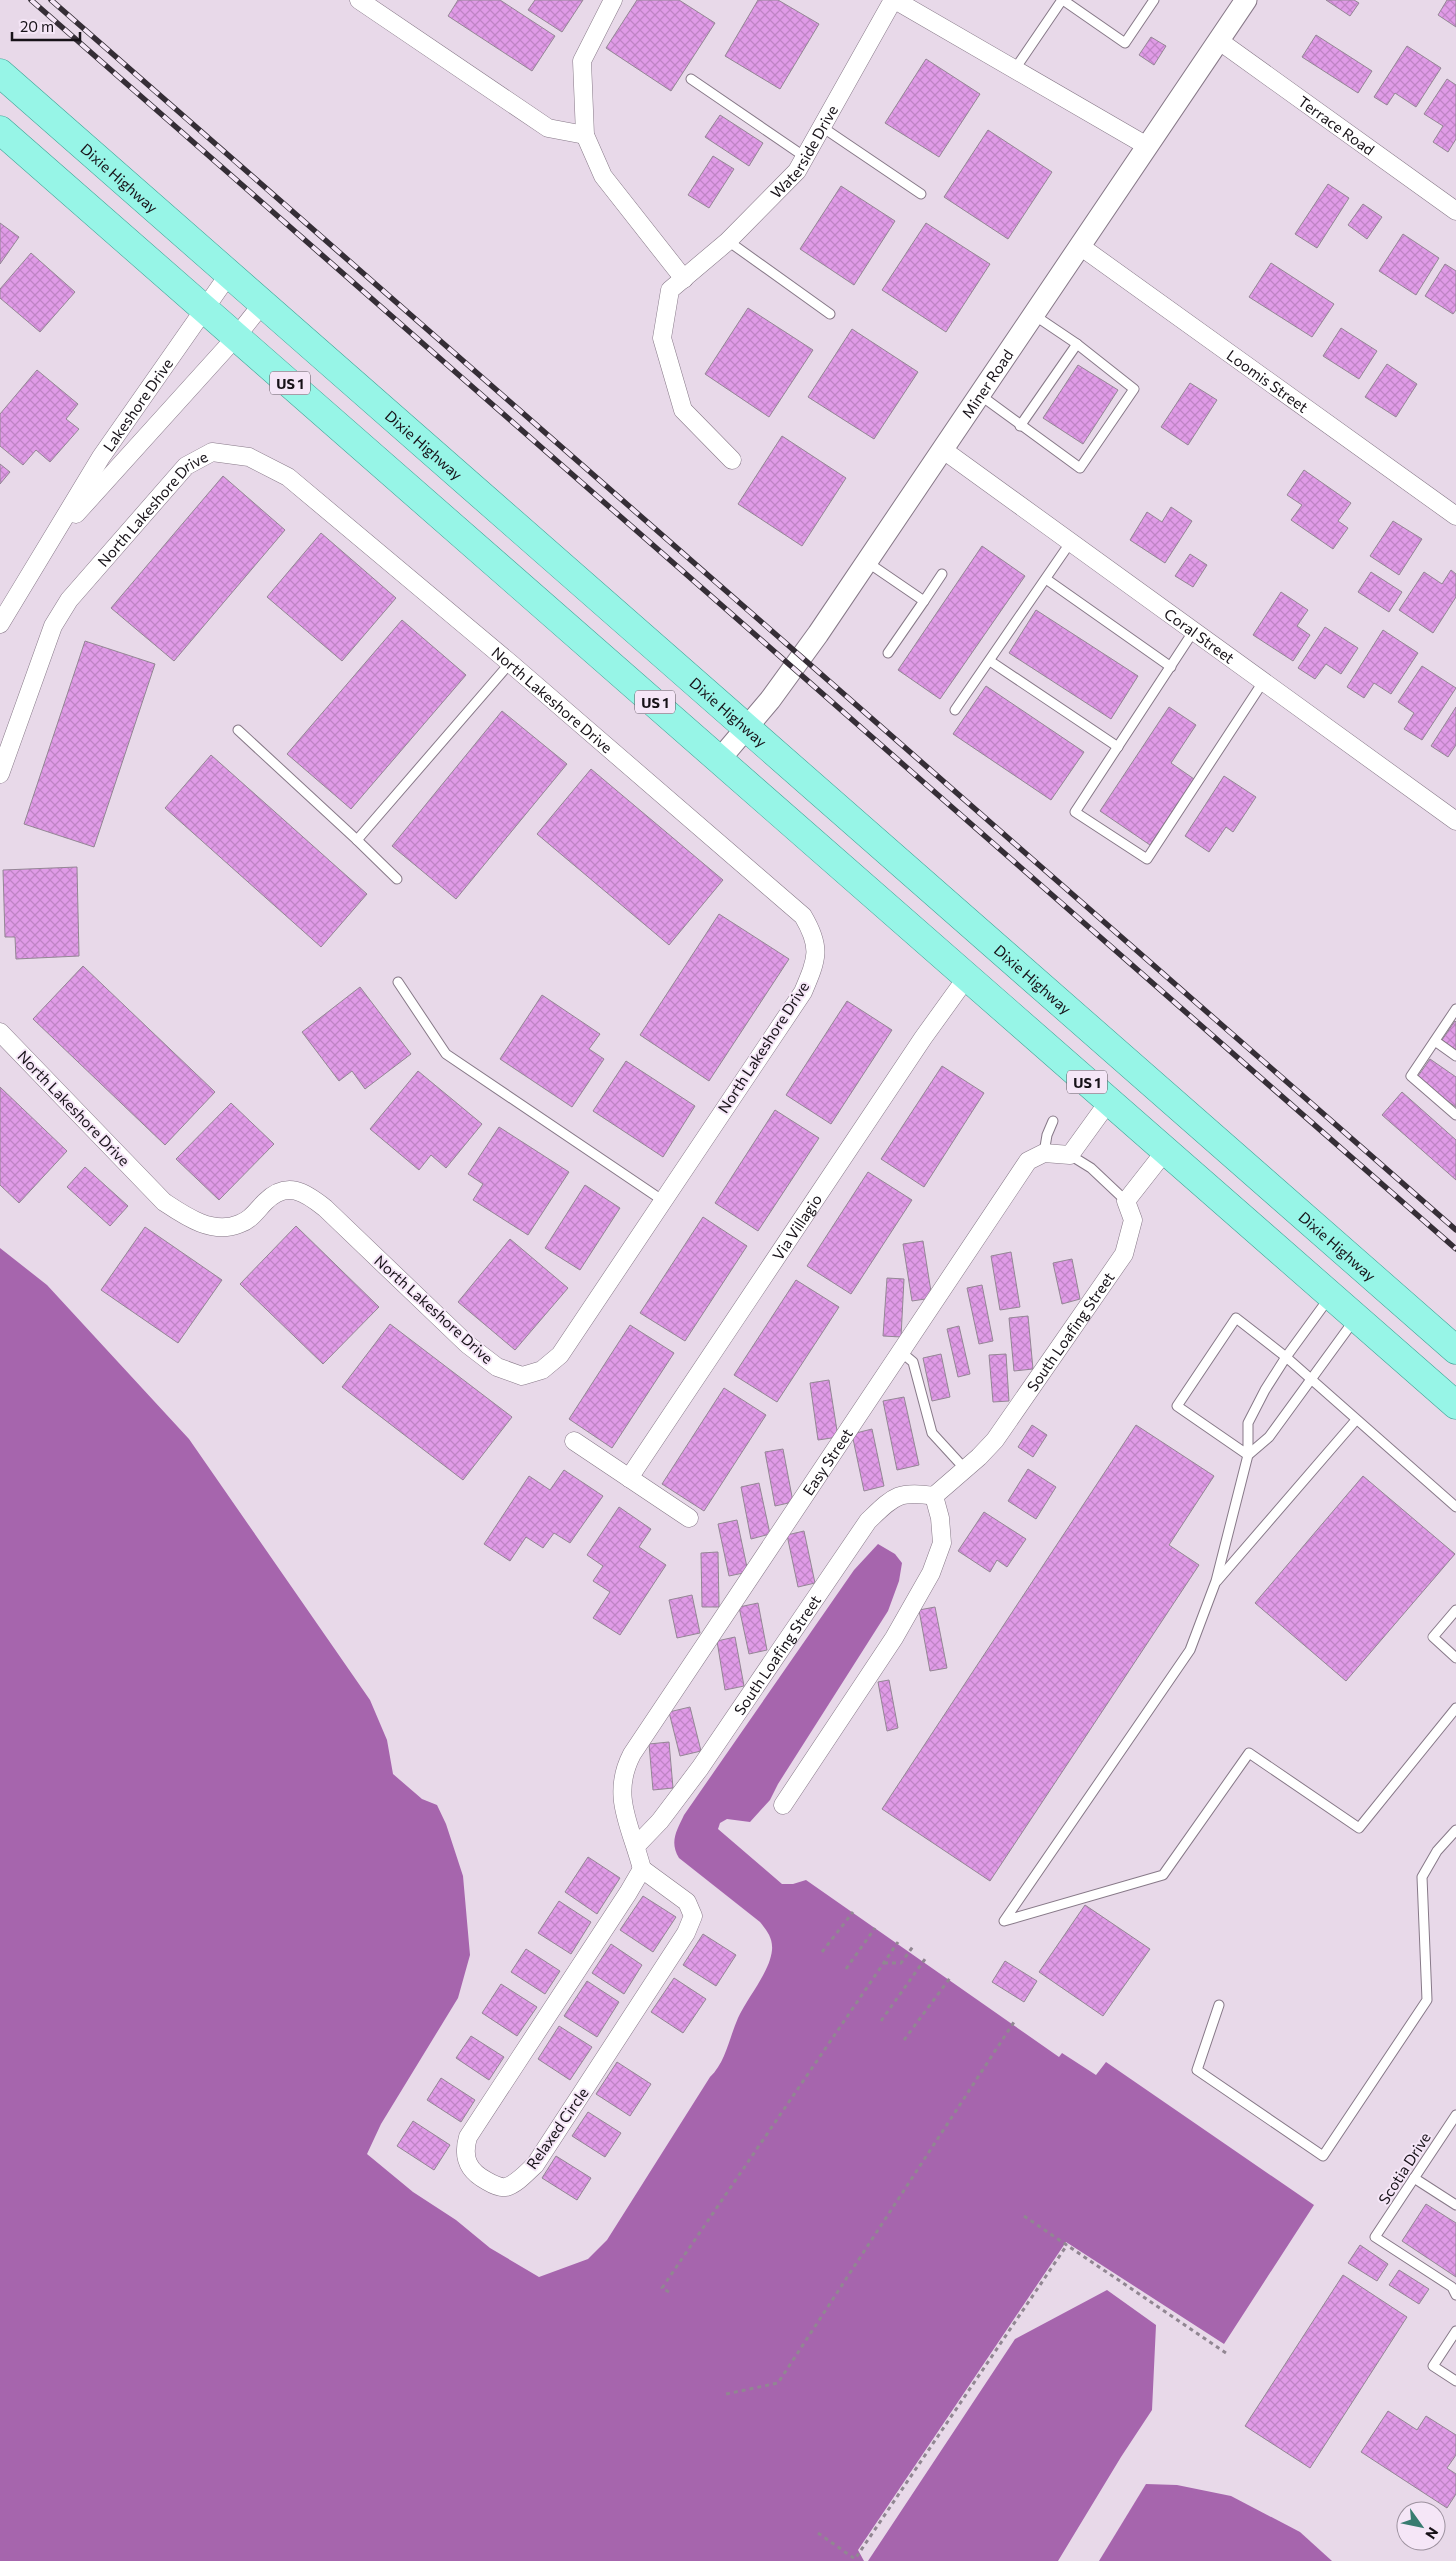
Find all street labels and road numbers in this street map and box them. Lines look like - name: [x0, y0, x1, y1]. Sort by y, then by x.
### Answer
- street label: Terrace Road: [1295, 92, 1378, 159]
- street label: Waterside Drive: [767, 102, 841, 202]
- street label: Dixie Highway: [77, 139, 162, 217]
- street label: Miner Road: [958, 346, 1016, 421]
- street label: Loomis Street: [1224, 346, 1312, 416]
- street label: Lakeshore Drive: [99, 355, 176, 455]
- road number: US 1: [270, 372, 310, 394]
- street label: Dixie Highway: [382, 406, 466, 484]
- street label: North Lakeshore Drive: [94, 447, 211, 570]
- street label: Coral Street: [1161, 604, 1238, 667]
- street label: North Lakeshore Drive: [488, 643, 616, 757]
- street label: Dixie Highway: [686, 673, 771, 751]
- road number: US 1: [635, 690, 675, 714]
- street label: Dixie Highway: [991, 940, 1075, 1018]
- street label: North Lakeshore Drive: [714, 978, 812, 1116]
- street label: North Lakeshore Drive: [14, 1047, 134, 1169]
- road number: US 1: [1067, 1070, 1107, 1094]
- street label: Via Villagio: [768, 1190, 825, 1263]
- street label: Dixie Highway: [1295, 1207, 1380, 1285]
- street label: North Lakeshore Drive: [371, 1251, 497, 1367]
- street label: South Loafing Street: [1023, 1268, 1118, 1395]
- street label: Easy Street: [799, 1425, 856, 1498]
- street label: South Loafing Street: [730, 1591, 824, 1718]
- street label: Relaxed Circle: [522, 2084, 592, 2172]
- street label: Scotia Drive: [1374, 2129, 1434, 2207]

